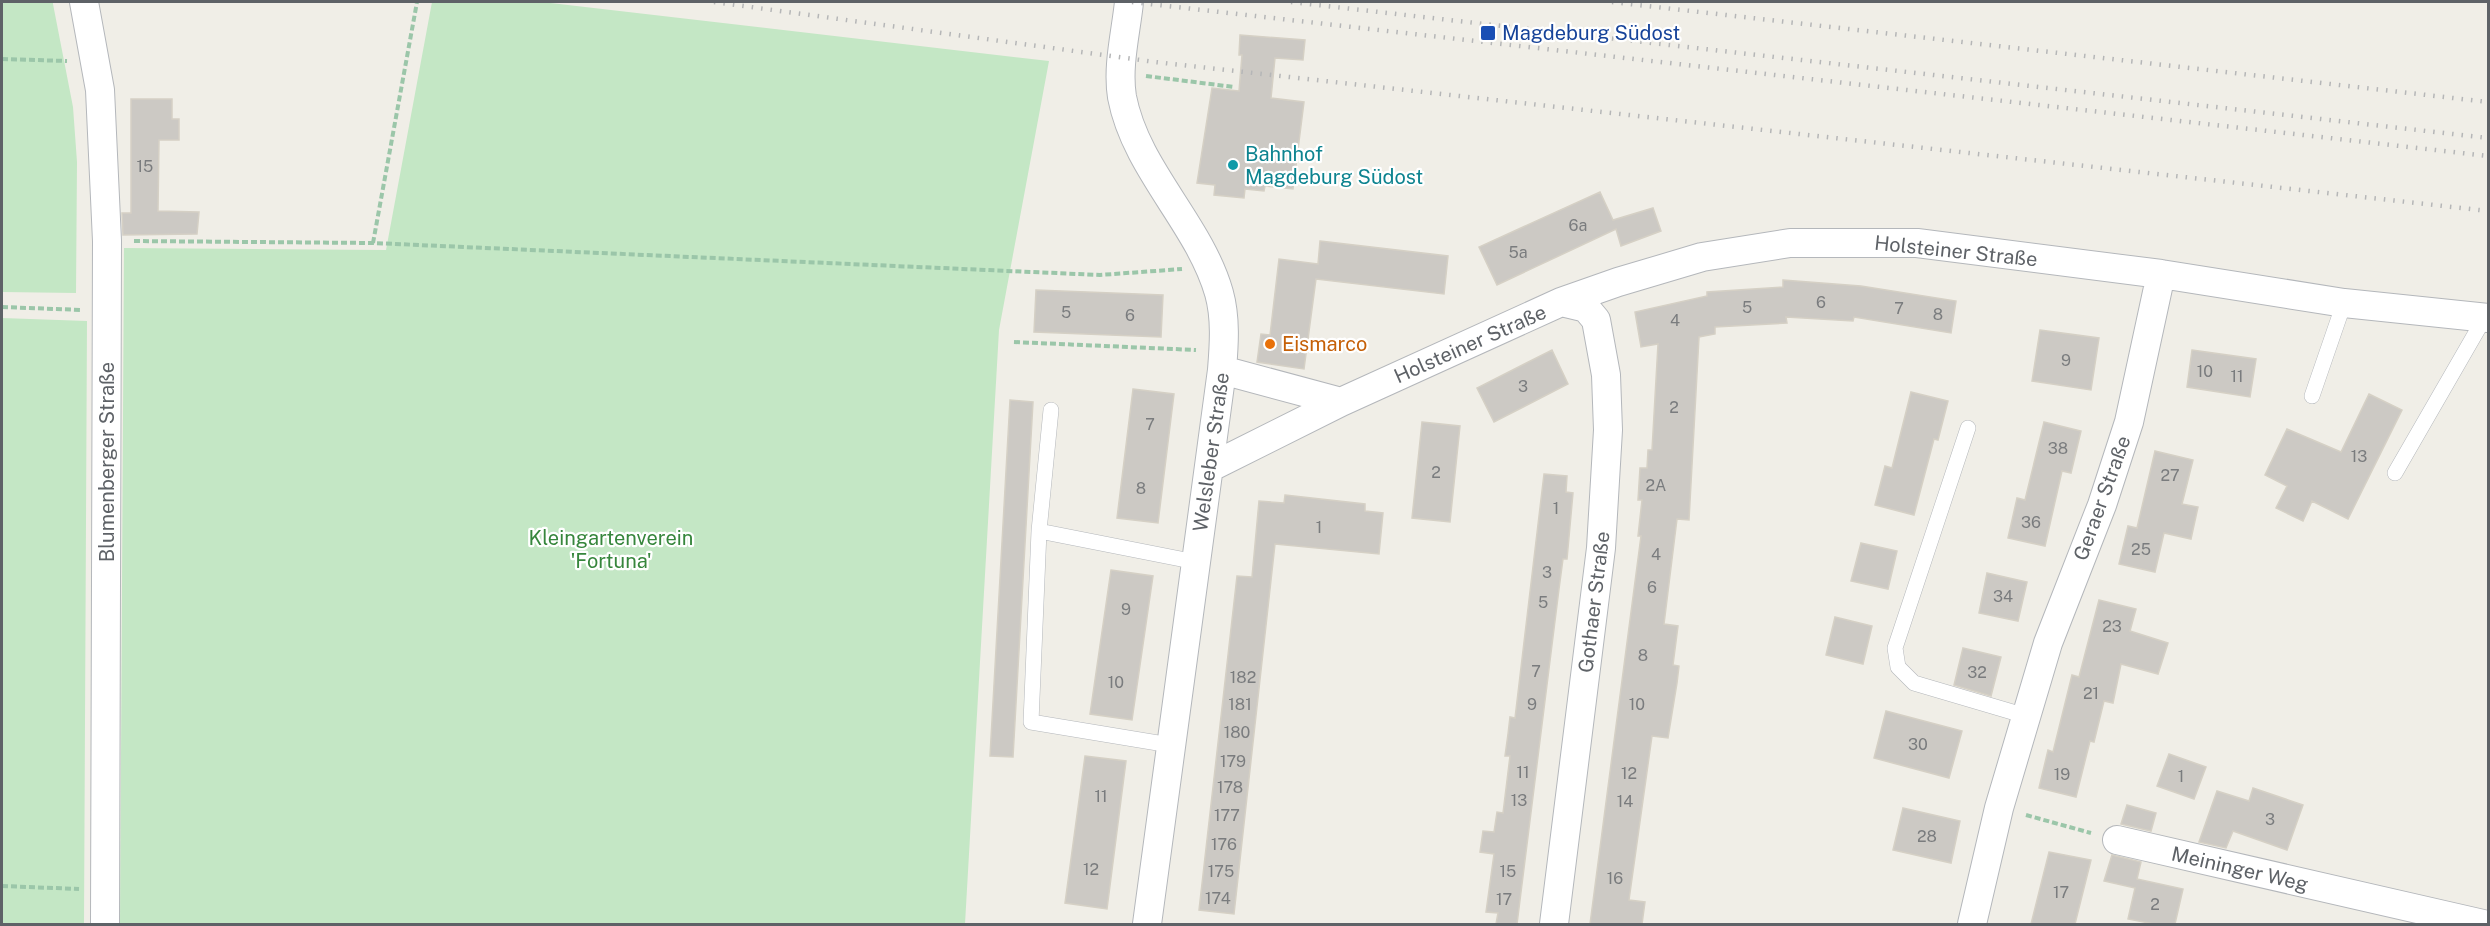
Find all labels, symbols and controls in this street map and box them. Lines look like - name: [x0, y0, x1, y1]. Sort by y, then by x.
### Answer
- place label: Magdeburg Südost: [1502, 21, 1680, 45]
- marker: Magdeburg Südost: [1479, 24, 1497, 42]
- place label: Bahnhof Magdeburg Südost: [1245, 142, 1423, 189]
- house number: 15: [137, 157, 153, 176]
- marker: Bahnhof Magdeburg Südost: [1226, 158, 1240, 172]
- house number: 6a: [1569, 216, 1587, 235]
- street label: Holsteiner Straße: [1873, 230, 2039, 272]
- house number: 5a: [1508, 243, 1528, 262]
- house number: 6: [1816, 293, 1826, 312]
- house number: 5: [1742, 298, 1752, 317]
- house number: 7: [1894, 299, 1904, 318]
- street label: Holsteiner Straße: [1390, 300, 1550, 388]
- house number: 5: [1061, 303, 1071, 322]
- house number: 8: [1933, 305, 1943, 324]
- house number: 6: [1125, 306, 1135, 325]
- house number: 4: [1670, 311, 1680, 330]
- place label: Eismarco: [1282, 332, 1367, 356]
- marker: Eismarco: [1263, 337, 1277, 351]
- house number: 9: [2061, 351, 2071, 370]
- street label: Blumenberger Straße: [95, 362, 119, 562]
- house number: 10: [2197, 362, 2213, 381]
- house number: 11: [2230, 367, 2244, 386]
- street label: Welsleber Straße: [1188, 371, 1234, 533]
- house number: 3: [1518, 377, 1528, 396]
- house number: 2: [1669, 398, 1679, 417]
- house number: 7: [1145, 415, 1155, 434]
- street label: Geraer Straße: [2068, 432, 2136, 564]
- house number: 38: [2048, 439, 2068, 458]
- house number: 13: [2351, 447, 2367, 466]
- house number: 2: [1431, 463, 1441, 482]
- house number: 27: [2160, 466, 2180, 485]
- house number: 2A: [1646, 476, 1666, 495]
- house number: 8: [1136, 479, 1146, 498]
- house number: 1: [1553, 499, 1559, 518]
- house number: 36: [2021, 513, 2041, 532]
- house number: 1: [1316, 518, 1322, 537]
- park label: Kleingartenverein 'Fortuna': [529, 526, 693, 573]
- street label: Gothaer Straße: [1573, 530, 1615, 674]
- house number: 25: [2131, 540, 2151, 559]
- house number: 4: [1651, 545, 1661, 564]
- house number: 3: [1542, 563, 1552, 582]
- house number: 6: [1647, 578, 1657, 597]
- house number: 34: [1993, 587, 2013, 606]
- house number: 5: [1538, 593, 1548, 612]
- house number: 9: [1121, 600, 1131, 619]
- house number: 23: [2102, 617, 2122, 636]
- house number: 8: [1638, 646, 1648, 665]
- house number: 7: [1531, 662, 1541, 681]
- house number: 32: [1967, 663, 1987, 682]
- house number: 182: [1230, 668, 1256, 687]
- house number: 10: [1108, 673, 1124, 692]
- house number: 21: [2083, 684, 2099, 703]
- house number: 181: [1228, 695, 1252, 714]
- house number: 9: [1527, 695, 1537, 714]
- house number: 10: [1629, 695, 1645, 714]
- house number: 180: [1224, 723, 1250, 742]
- house number: 30: [1908, 735, 1928, 754]
- house number: 179: [1220, 752, 1246, 771]
- house number: 11: [1516, 763, 1530, 782]
- house number: 12: [1621, 764, 1637, 783]
- house number: 19: [2054, 765, 2070, 784]
- house number: 1: [2178, 767, 2184, 786]
- house number: 178: [1217, 778, 1243, 797]
- house number: 11: [1094, 787, 1108, 806]
- house number: 13: [1511, 791, 1527, 810]
- house number: 14: [1617, 792, 1633, 811]
- house number: 177: [1214, 806, 1240, 825]
- house number: 3: [2265, 810, 2275, 829]
- house number: 28: [1917, 827, 1937, 846]
- house number: 176: [1211, 835, 1237, 854]
- street label: Meininger Weg: [2169, 842, 2311, 896]
- house number: 12: [1083, 860, 1099, 879]
- house number: 175: [1208, 862, 1234, 881]
- house number: 15: [1500, 862, 1516, 881]
- house number: 16: [1607, 869, 1623, 888]
- house number: 17: [2053, 883, 2069, 902]
- house number: 174: [1205, 889, 1231, 908]
- house number: 17: [1496, 890, 1512, 909]
- house number: 2: [2150, 895, 2160, 914]

